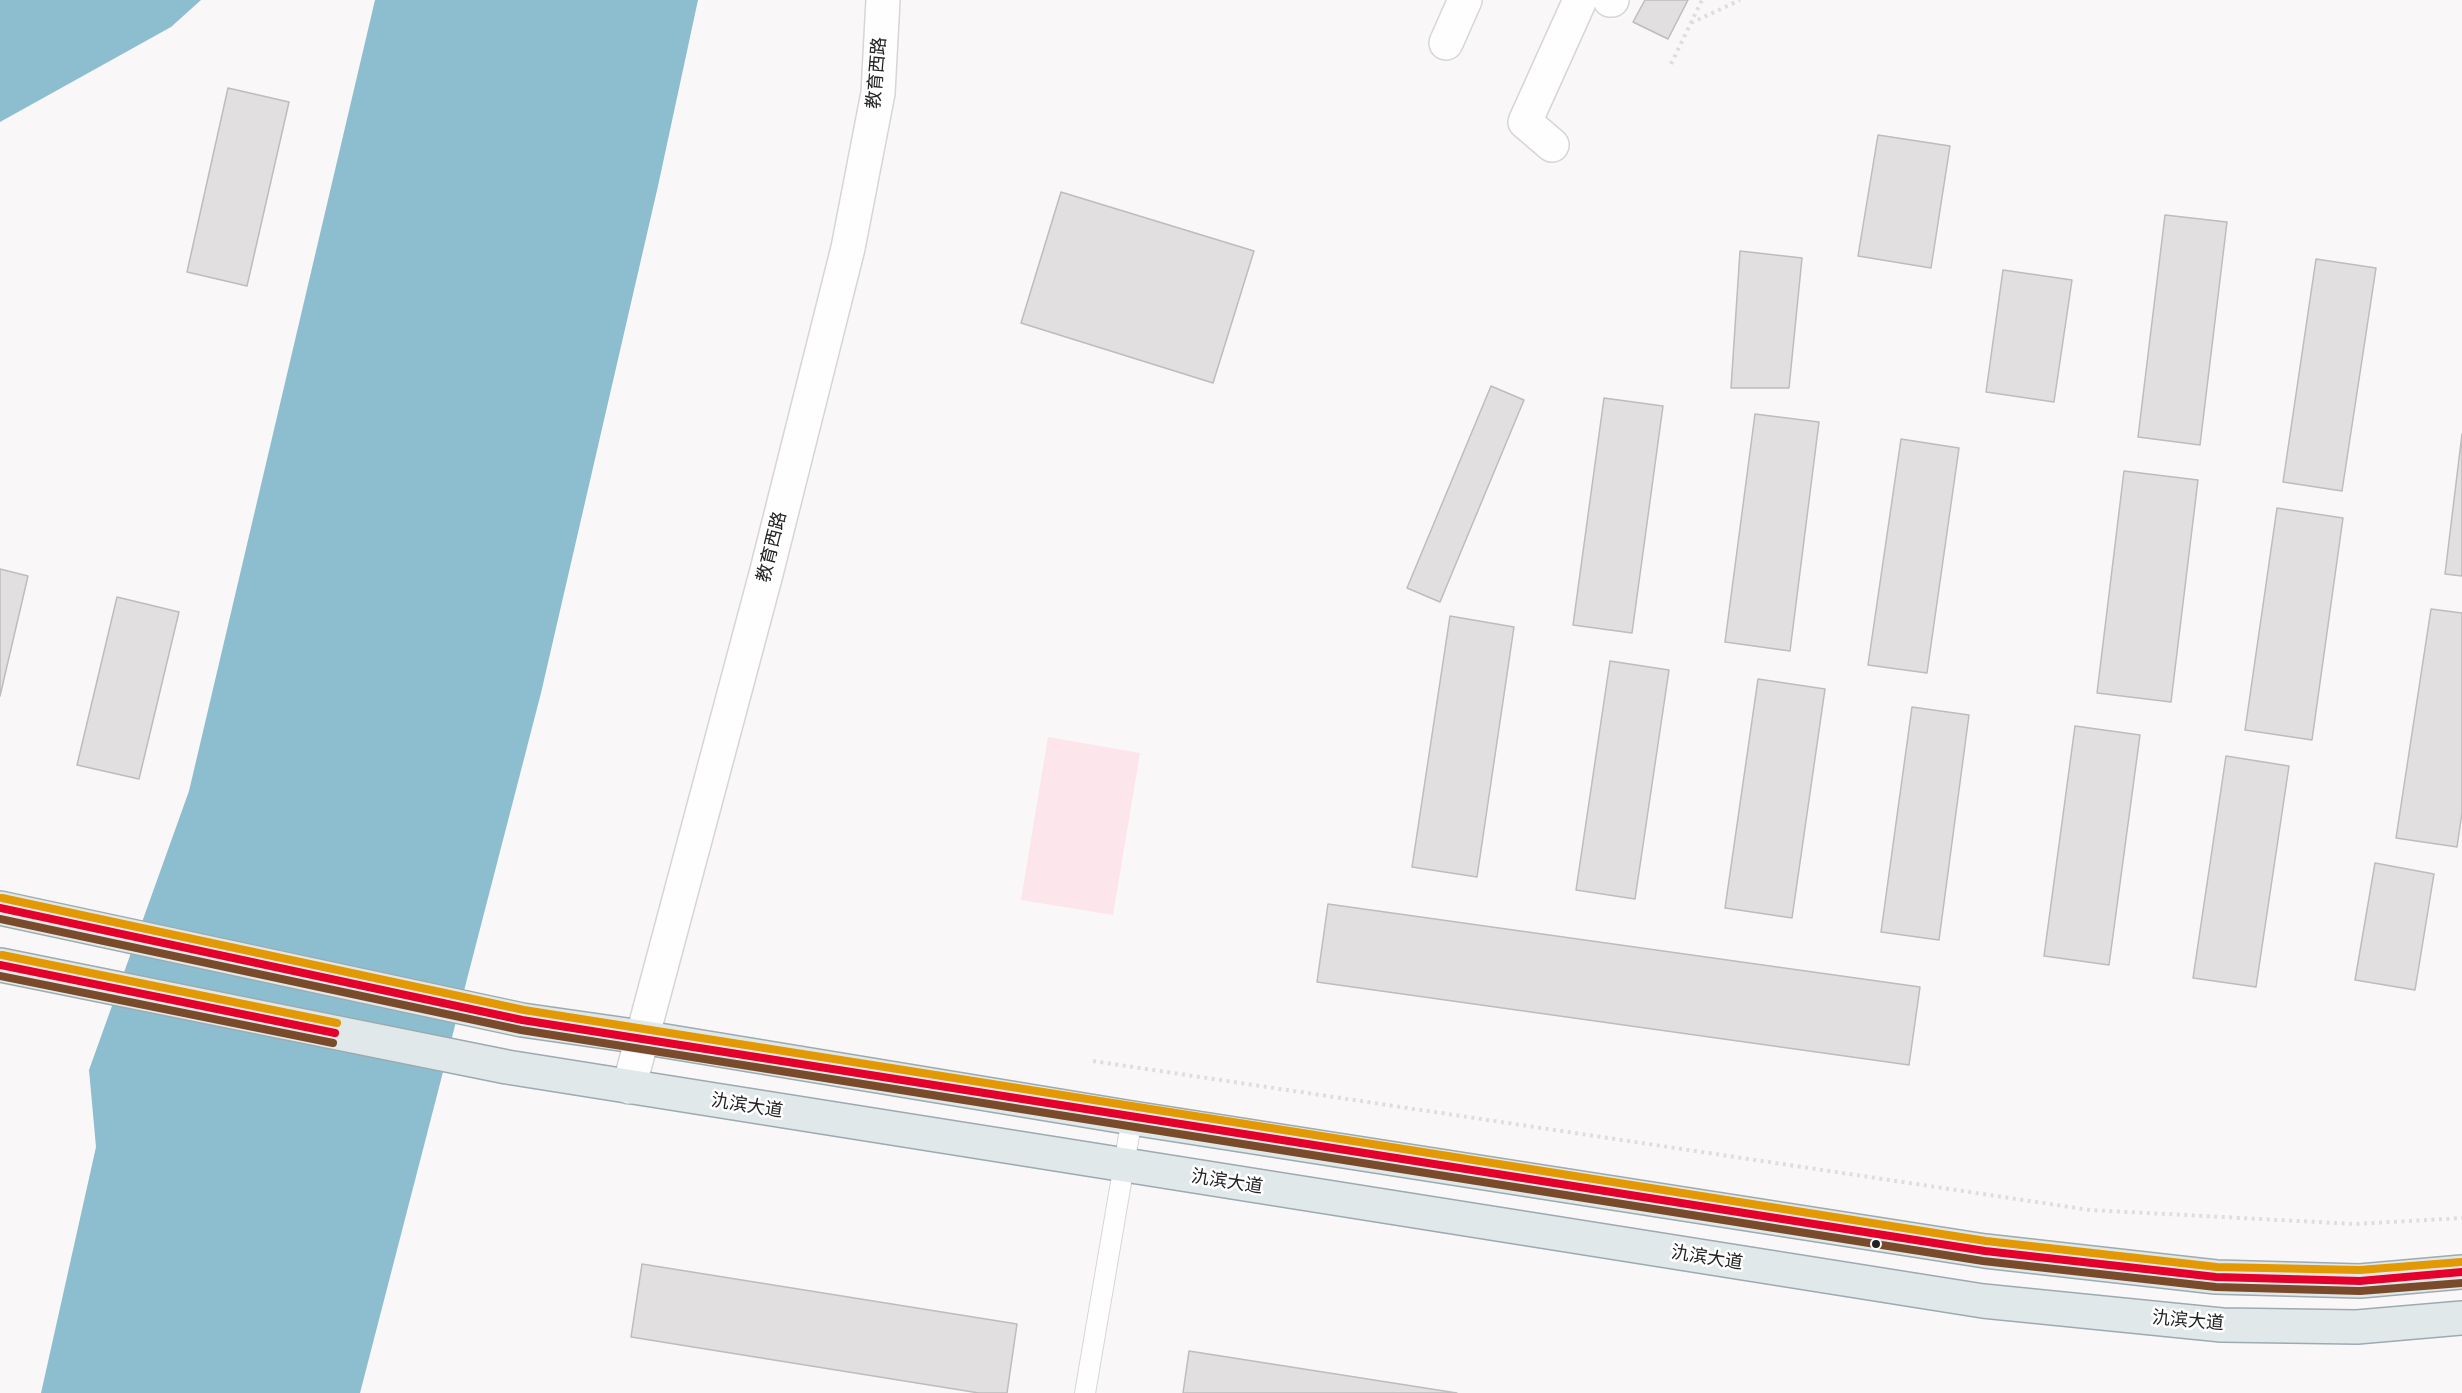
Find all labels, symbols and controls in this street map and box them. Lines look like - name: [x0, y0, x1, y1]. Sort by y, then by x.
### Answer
- street label: 教育西路: [863, 36, 891, 110]
- street label: 教育西路: [753, 509, 791, 585]
- street label: 氿滨大道: [710, 1090, 784, 1122]
- street label: 氿滨大道: [1190, 1166, 1264, 1198]
- unlabelled marker: [1870, 1238, 1882, 1250]
- street label: 氿滨大道: [1670, 1242, 1744, 1274]
- street label: 氿滨大道: [2151, 1307, 2225, 1335]

